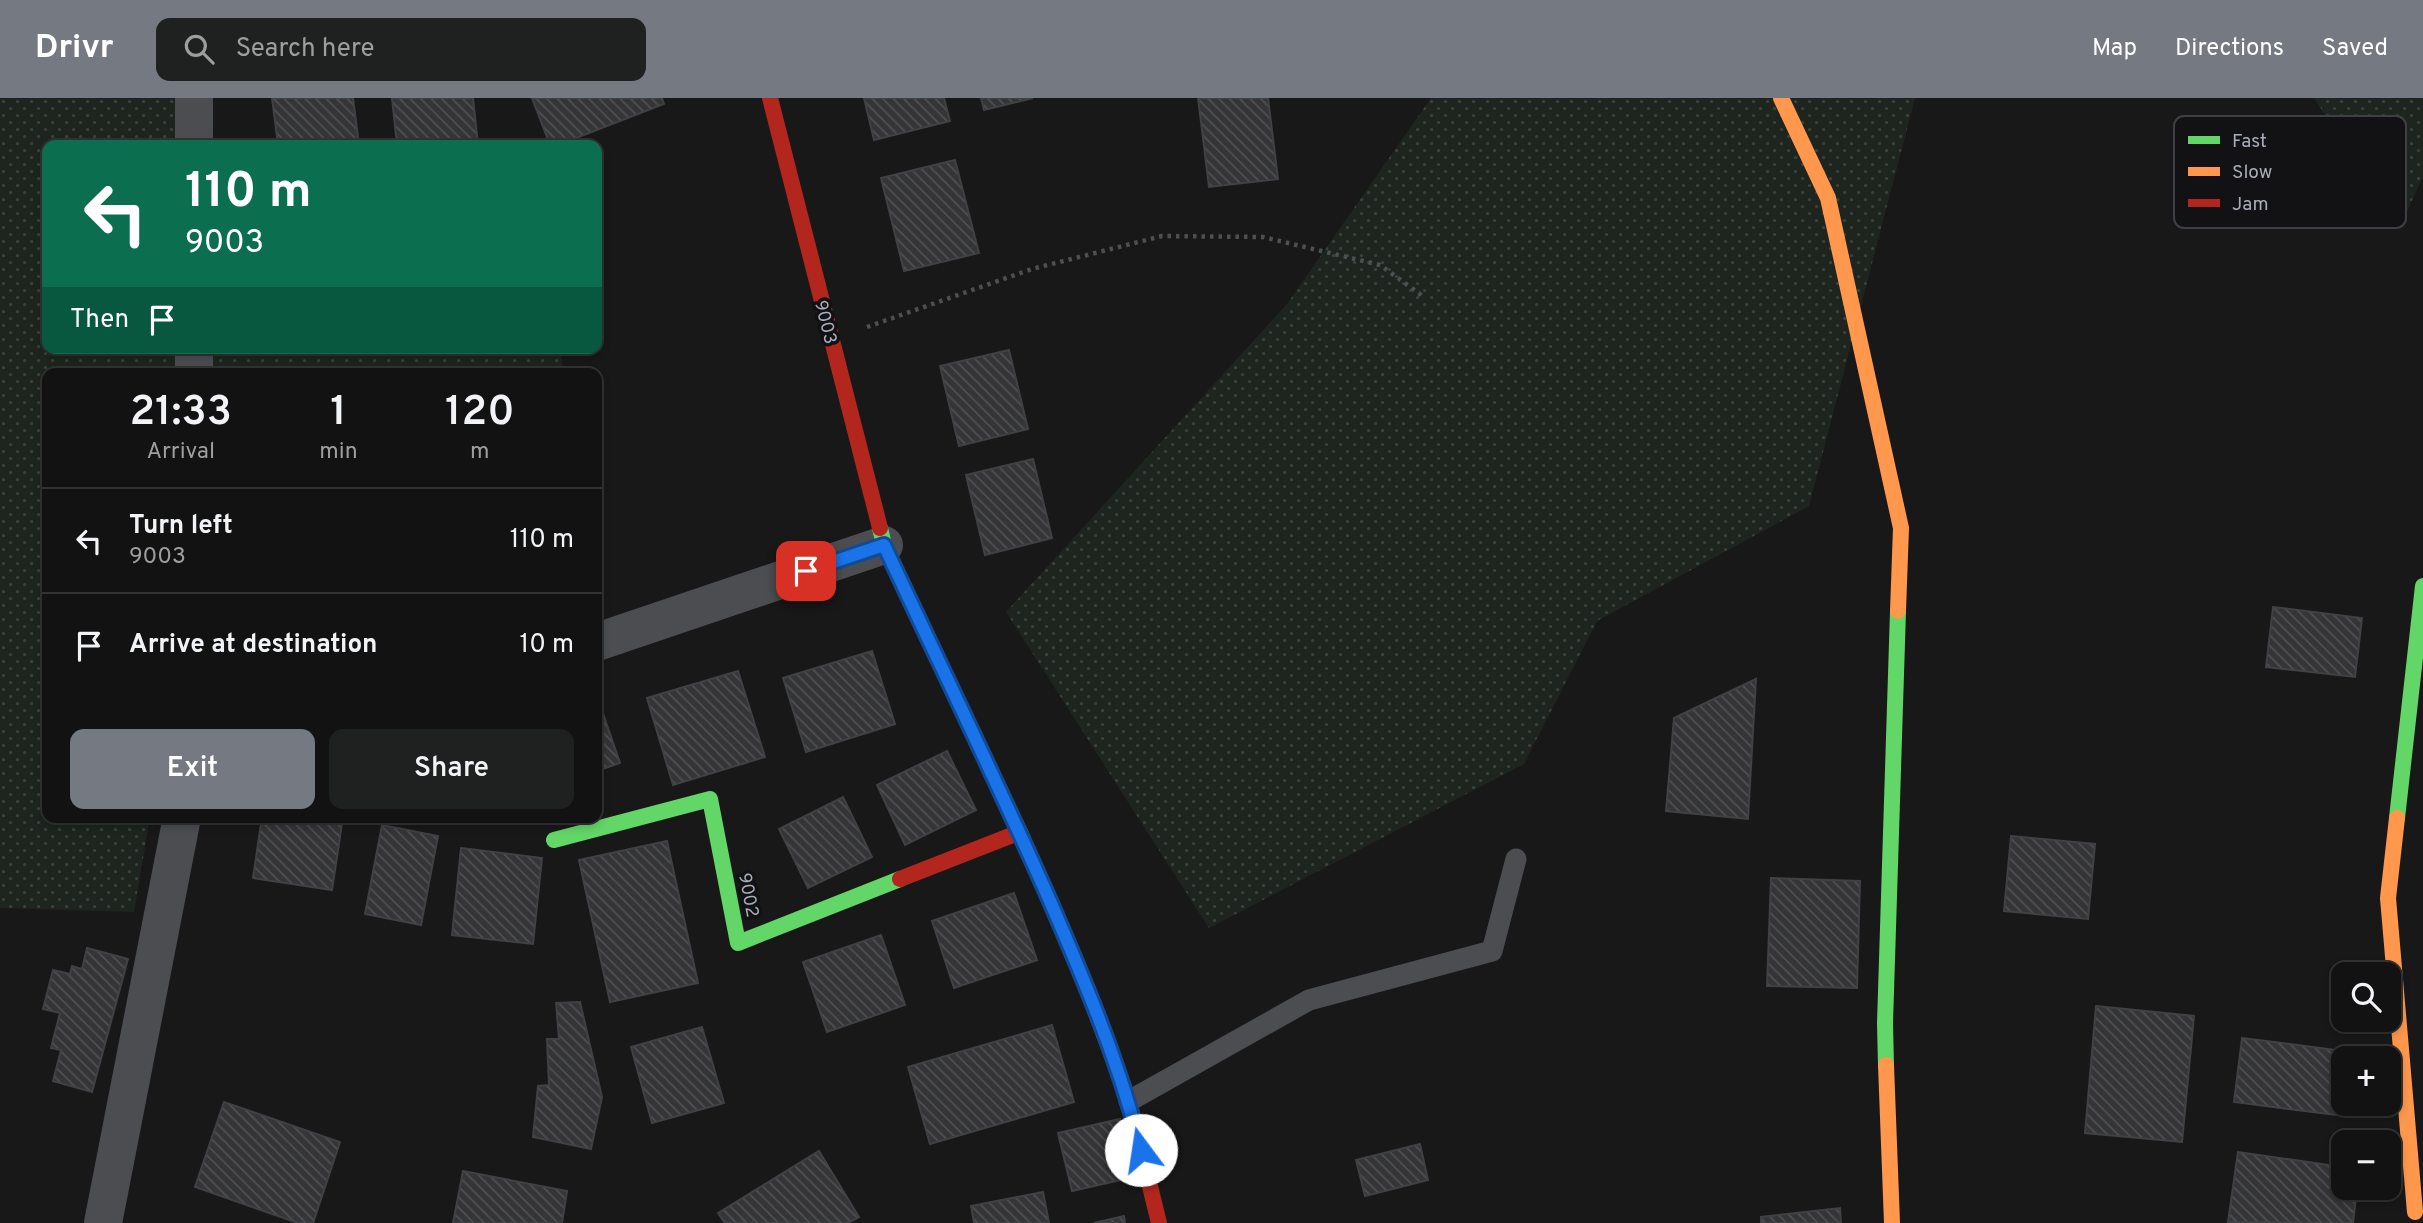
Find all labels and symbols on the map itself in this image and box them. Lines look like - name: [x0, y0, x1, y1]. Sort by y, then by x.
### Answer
- legend: [2174, 116, 2406, 228]
- text: Fast: [2232, 130, 2267, 154]
- text: Slow: [2232, 161, 2272, 185]
- text: Jam: [2232, 193, 2269, 217]
- street label: 9003: [808, 298, 841, 347]
- pin: [776, 541, 836, 601]
- street label: 9002: [732, 871, 763, 919]
- position arrow: [1104, 1113, 1178, 1187]

